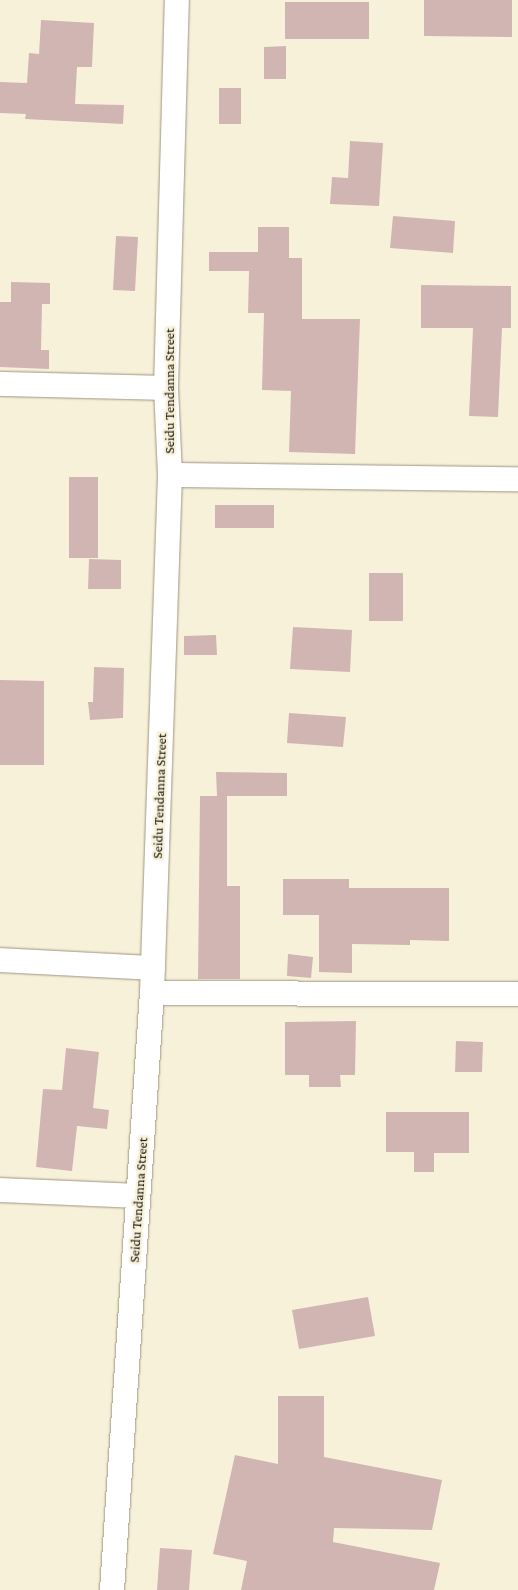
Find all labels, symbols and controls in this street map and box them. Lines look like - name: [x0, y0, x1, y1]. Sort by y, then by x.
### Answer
- street label: Seidu Tendanna Street: [161, 328, 177, 454]
- street label: Seidu Tendanna Street: [148, 733, 170, 859]
- street label: Seidu Tendanna Street: [125, 1137, 151, 1263]

